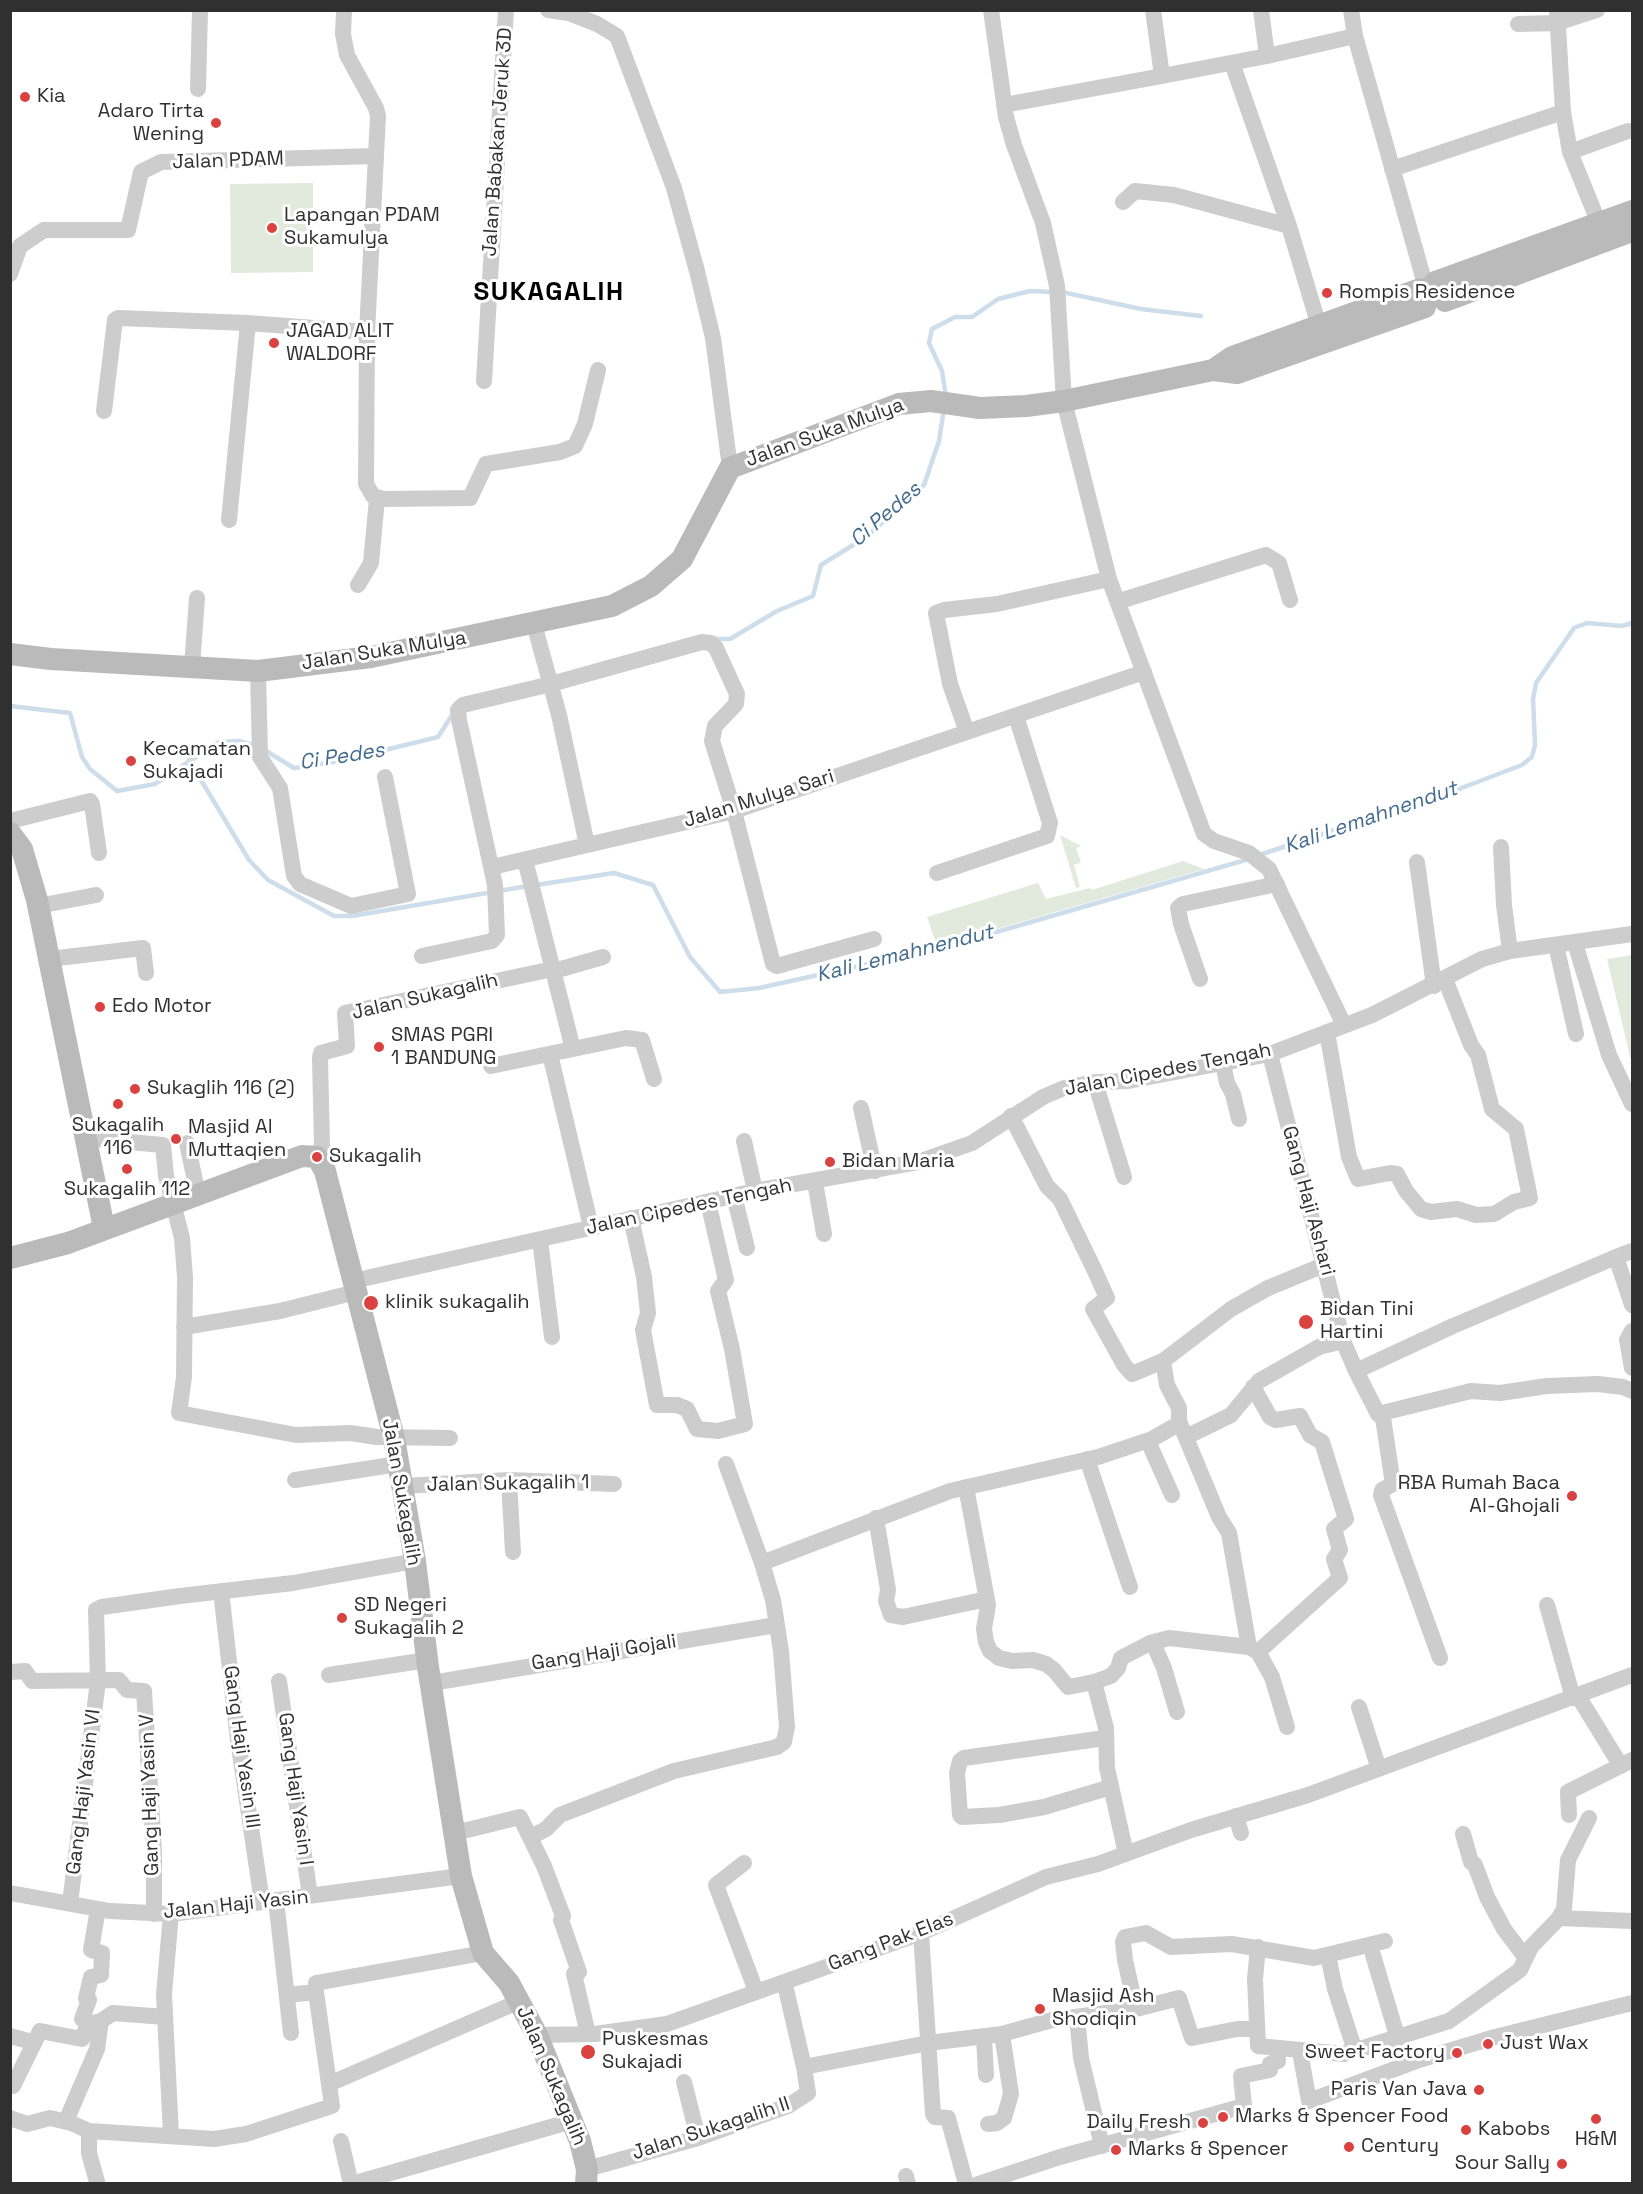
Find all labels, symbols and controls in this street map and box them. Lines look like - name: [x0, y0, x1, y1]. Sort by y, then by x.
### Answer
- street label: Jalan Babakan Jeruk 3D: [478, 27, 518, 257]
- place label: Kia: [37, 85, 66, 109]
- marker: Kia: [18, 90, 32, 104]
- place label: Adaro Tirta Wening: [98, 100, 204, 147]
- marker: Adaro Tirta Wening: [209, 116, 223, 130]
- street label: Jalan PDAM: [172, 147, 284, 175]
- place label: Lapangan PDAM Sukamulya: [284, 204, 440, 251]
- marker: Lapangan PDAM Sukamulya: [265, 221, 279, 235]
- district label: SUKAGALIH: [473, 277, 625, 309]
- place label: Rompis Residence: [1339, 281, 1515, 305]
- marker: Rompis Residence: [1320, 286, 1334, 300]
- place label: JAGAD ALIT WALDORF: [286, 320, 394, 367]
- marker: JAGAD ALIT WALDORF: [267, 336, 281, 350]
- street label: Jalan Suka Mulya: [743, 393, 907, 473]
- water label: Ci Pedes: [845, 477, 927, 553]
- street label: Jalan Suka Mulya: [300, 626, 468, 676]
- place label: Kecamatan Sukajadi: [143, 738, 251, 785]
- water label: Ci Pedes: [298, 738, 386, 776]
- marker: Kecamatan Sukajadi: [124, 754, 138, 768]
- street label: Jalan Mulya Sari: [681, 765, 837, 833]
- water label: Kali Lemahnendut: [1281, 777, 1461, 859]
- water label: Kali Lemahnendut: [814, 920, 996, 988]
- street label: Jalan Sukagalih: [350, 969, 500, 1025]
- place label: Edo Motor: [112, 995, 212, 1019]
- marker: Edo Motor: [93, 1000, 107, 1014]
- place label: SMAS PGRI 1 BANDUNG: [391, 1024, 497, 1071]
- street label: Jalan Cipedes Tengah: [1063, 1038, 1273, 1102]
- marker: SMAS PGRI 1 BANDUNG: [372, 1040, 386, 1054]
- place label: Sukaglih 116 (2): [147, 1077, 294, 1101]
- marker: Sukaglih 116 (2): [128, 1082, 142, 1096]
- marker: Sukagalih 116: [111, 1097, 125, 1111]
- place label: Sukagalih 116: [72, 1114, 164, 1161]
- place label: Masjid Al Muttaqien: [188, 1116, 286, 1163]
- street label: Gang Haji Ashari: [1276, 1124, 1340, 1278]
- marker: Masjid Al Muttaqien: [169, 1132, 183, 1146]
- place label: Sukagalih: [329, 1145, 422, 1169]
- marker: Sukagalih: [310, 1150, 324, 1164]
- place label: Bidan Maria: [842, 1150, 955, 1174]
- marker: Bidan Maria: [823, 1155, 837, 1169]
- marker: Sukagalih 112: [120, 1162, 134, 1176]
- street label: Jalan Cipedes Tengah: [584, 1173, 794, 1241]
- place label: Sukagalih 112: [64, 1178, 190, 1202]
- place label: klinik sukagalih: [385, 1291, 530, 1315]
- marker: klinik sukagalih: [362, 1294, 380, 1312]
- place label: Bidan Tini Hartini: [1320, 1298, 1414, 1345]
- marker: Bidan Tini Hartini: [1297, 1313, 1315, 1331]
- street label: Jalan Sukagalih: [376, 1416, 426, 1568]
- street label: Jalan Sukagalih 1: [426, 1471, 590, 1497]
- place label: RBA Rumah Baca Al-Ghojali: [1398, 1472, 1560, 1519]
- marker: RBA Rumah Baca Al-Ghojali: [1565, 1489, 1579, 1503]
- place label: SD Negeri Sukagalih 2: [354, 1594, 464, 1641]
- marker: SD Negeri Sukagalih 2: [335, 1611, 349, 1625]
- street label: Gang Haji Gojali: [530, 1630, 678, 1676]
- street label: Gang Haji Yasin III: [218, 1664, 264, 1830]
- street label: Gang Haji Yasin VI: [62, 1708, 106, 1876]
- street label: Gang Haji Yasin I: [272, 1711, 318, 1867]
- street label: Gang Haji Yasin V: [135, 1714, 165, 1876]
- street label: Jalan Haji Yasin: [162, 1885, 310, 1925]
- street label: Gang Pak Elas: [825, 1907, 957, 1977]
- place label: Masjid Ash Shodiqin: [1052, 1985, 1155, 2032]
- marker: Masjid Ash Shodiqin: [1033, 2002, 1047, 2016]
- street label: Jalan Sukagalih: [511, 2003, 591, 2149]
- place label: Puskesmas Sukajadi: [602, 2028, 709, 2075]
- place label: Just Wax: [1500, 2032, 1589, 2056]
- marker: Just Wax: [1481, 2037, 1495, 2051]
- place label: Sweet Factory: [1305, 2041, 1445, 2065]
- marker: Puskesmas Sukajadi: [579, 2043, 597, 2061]
- marker: Sweet Factory: [1450, 2046, 1464, 2060]
- place label: Paris Van Java: [1331, 2078, 1467, 2102]
- marker: Paris Van Java: [1472, 2083, 1486, 2097]
- street label: Jalan Sukagalih II: [629, 2092, 793, 2166]
- place label: Marks & Spencer Food: [1235, 2105, 1449, 2129]
- marker: Marks & Spencer Food: [1216, 2110, 1230, 2124]
- place label: Daily Fresh: [1086, 2111, 1191, 2135]
- marker: H&M: [1589, 2112, 1603, 2126]
- marker: Daily Fresh: [1196, 2116, 1210, 2130]
- place label: Kabobs: [1478, 2118, 1550, 2142]
- marker: Kabobs: [1459, 2123, 1473, 2137]
- place label: H&M: [1575, 2128, 1617, 2152]
- place label: Century: [1361, 2135, 1439, 2159]
- place label: Marks & Spencer: [1128, 2138, 1288, 2162]
- marker: Century: [1342, 2140, 1356, 2154]
- marker: Marks & Spencer: [1109, 2143, 1123, 2157]
- place label: Sour Sally: [1455, 2152, 1550, 2176]
- marker: Sour Sally: [1555, 2157, 1569, 2171]

